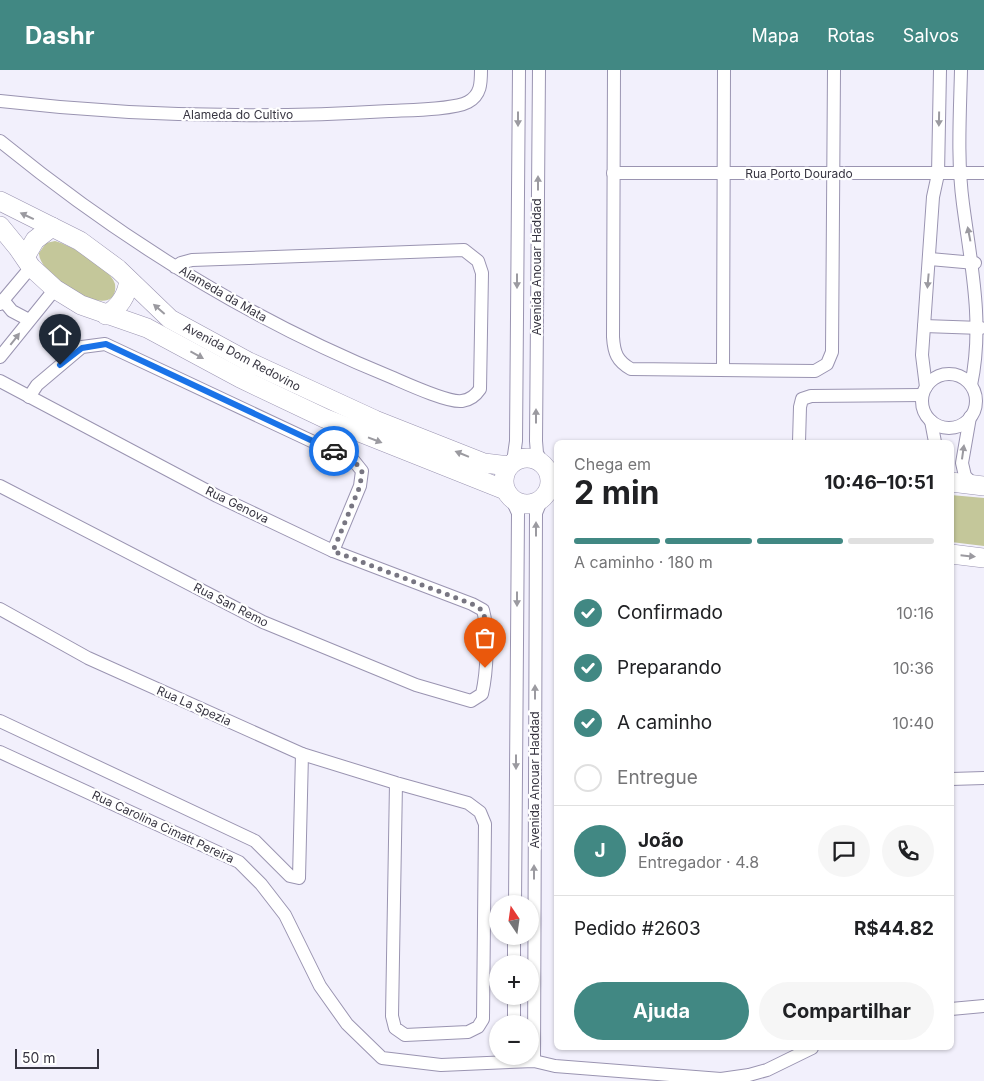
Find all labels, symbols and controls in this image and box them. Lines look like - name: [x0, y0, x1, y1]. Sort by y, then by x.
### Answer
- text: Dashr: [25, 21, 94, 50]
- text: Mapa: [751, 25, 799, 46]
- text: Rotas: [827, 25, 875, 46]
- text: Salvos: [903, 25, 959, 46]
- street label: Alameda do Cultivo: [183, 107, 293, 122]
- one-way arrow: [514, 111, 522, 127]
- one-way arrow: [935, 111, 943, 127]
- street label: Rua Porto Dourado: [745, 166, 853, 181]
- one-way arrow: [534, 175, 542, 191]
- street label: Avenida Anouar Haddad: [529, 198, 544, 336]
- one-way arrow: [20, 212, 34, 220]
- one-way arrow: [965, 226, 973, 241]
- street label: Alameda da Mata: [177, 262, 270, 325]
- one-way arrow: [513, 273, 521, 289]
- one-way arrow: [924, 273, 932, 289]
- one-way arrow: [153, 303, 165, 315]
- pin: [39, 314, 81, 365]
- street label: Avenida Dom Redovino: [181, 319, 304, 394]
- icon: home: [46, 321, 74, 349]
- one-way arrow: [9, 333, 20, 346]
- one-way arrow: [190, 351, 203, 360]
- one-way arrow: [532, 408, 540, 424]
- courier: [309, 426, 359, 476]
- one-way arrow: [368, 436, 382, 444]
- icon: car: [320, 437, 348, 465]
- one-way arrow: [959, 444, 967, 460]
- one-way arrow: [454, 450, 469, 458]
- text: Chega em: [574, 454, 651, 474]
- text: 10:46–10:51: [824, 471, 934, 494]
- text: 2 min: [574, 473, 660, 512]
- street label: Rua Genova: [203, 483, 271, 526]
- one-way arrow: [532, 521, 540, 537]
- text: A caminho · 180 m: [574, 552, 713, 572]
- one-way arrow: [960, 552, 976, 560]
- street label: Rua San Remo: [191, 579, 271, 630]
- one-way arrow: [513, 592, 521, 608]
- icon: check: [574, 599, 602, 627]
- text: Confirmado: [617, 601, 723, 624]
- text: 10:16: [896, 603, 934, 623]
- pin: [464, 617, 506, 668]
- icon: bag: [471, 624, 499, 652]
- icon: check: [574, 654, 602, 682]
- text: Preparando: [617, 656, 722, 679]
- text: 10:36: [893, 658, 934, 678]
- street label: Rua La Spezia: [155, 682, 234, 729]
- one-way arrow: [531, 684, 539, 700]
- icon: check: [574, 709, 602, 737]
- street label: Avenida Anouar Haddad: [527, 711, 542, 849]
- text: A caminho: [617, 711, 712, 734]
- text: 10:40: [892, 713, 934, 733]
- one-way arrow: [512, 754, 520, 770]
- text: Entregue: [617, 766, 698, 789]
- street label: Rua Carolina Cimatt Pereira: [90, 787, 237, 866]
- button: chat: [818, 825, 870, 877]
- button: phone: [882, 825, 934, 877]
- text: João: [638, 829, 684, 852]
- text: J: [594, 839, 606, 862]
- text: Entregador · 4.8: [638, 852, 759, 872]
- one-way arrow: [531, 864, 539, 880]
- north arrow: [489, 895, 539, 945]
- map controls: [489, 895, 539, 1065]
- text: Pedido #2603: [574, 917, 701, 940]
- text: R$44.82: [854, 917, 934, 940]
- button: +: [489, 955, 539, 1005]
- button: Ajuda: [574, 982, 749, 1040]
- button: Compartilhar: [759, 982, 934, 1040]
- button: −: [489, 1015, 539, 1065]
- scale bar: [15, 1046, 99, 1069]
- text: 50 m: [22, 1049, 56, 1066]

